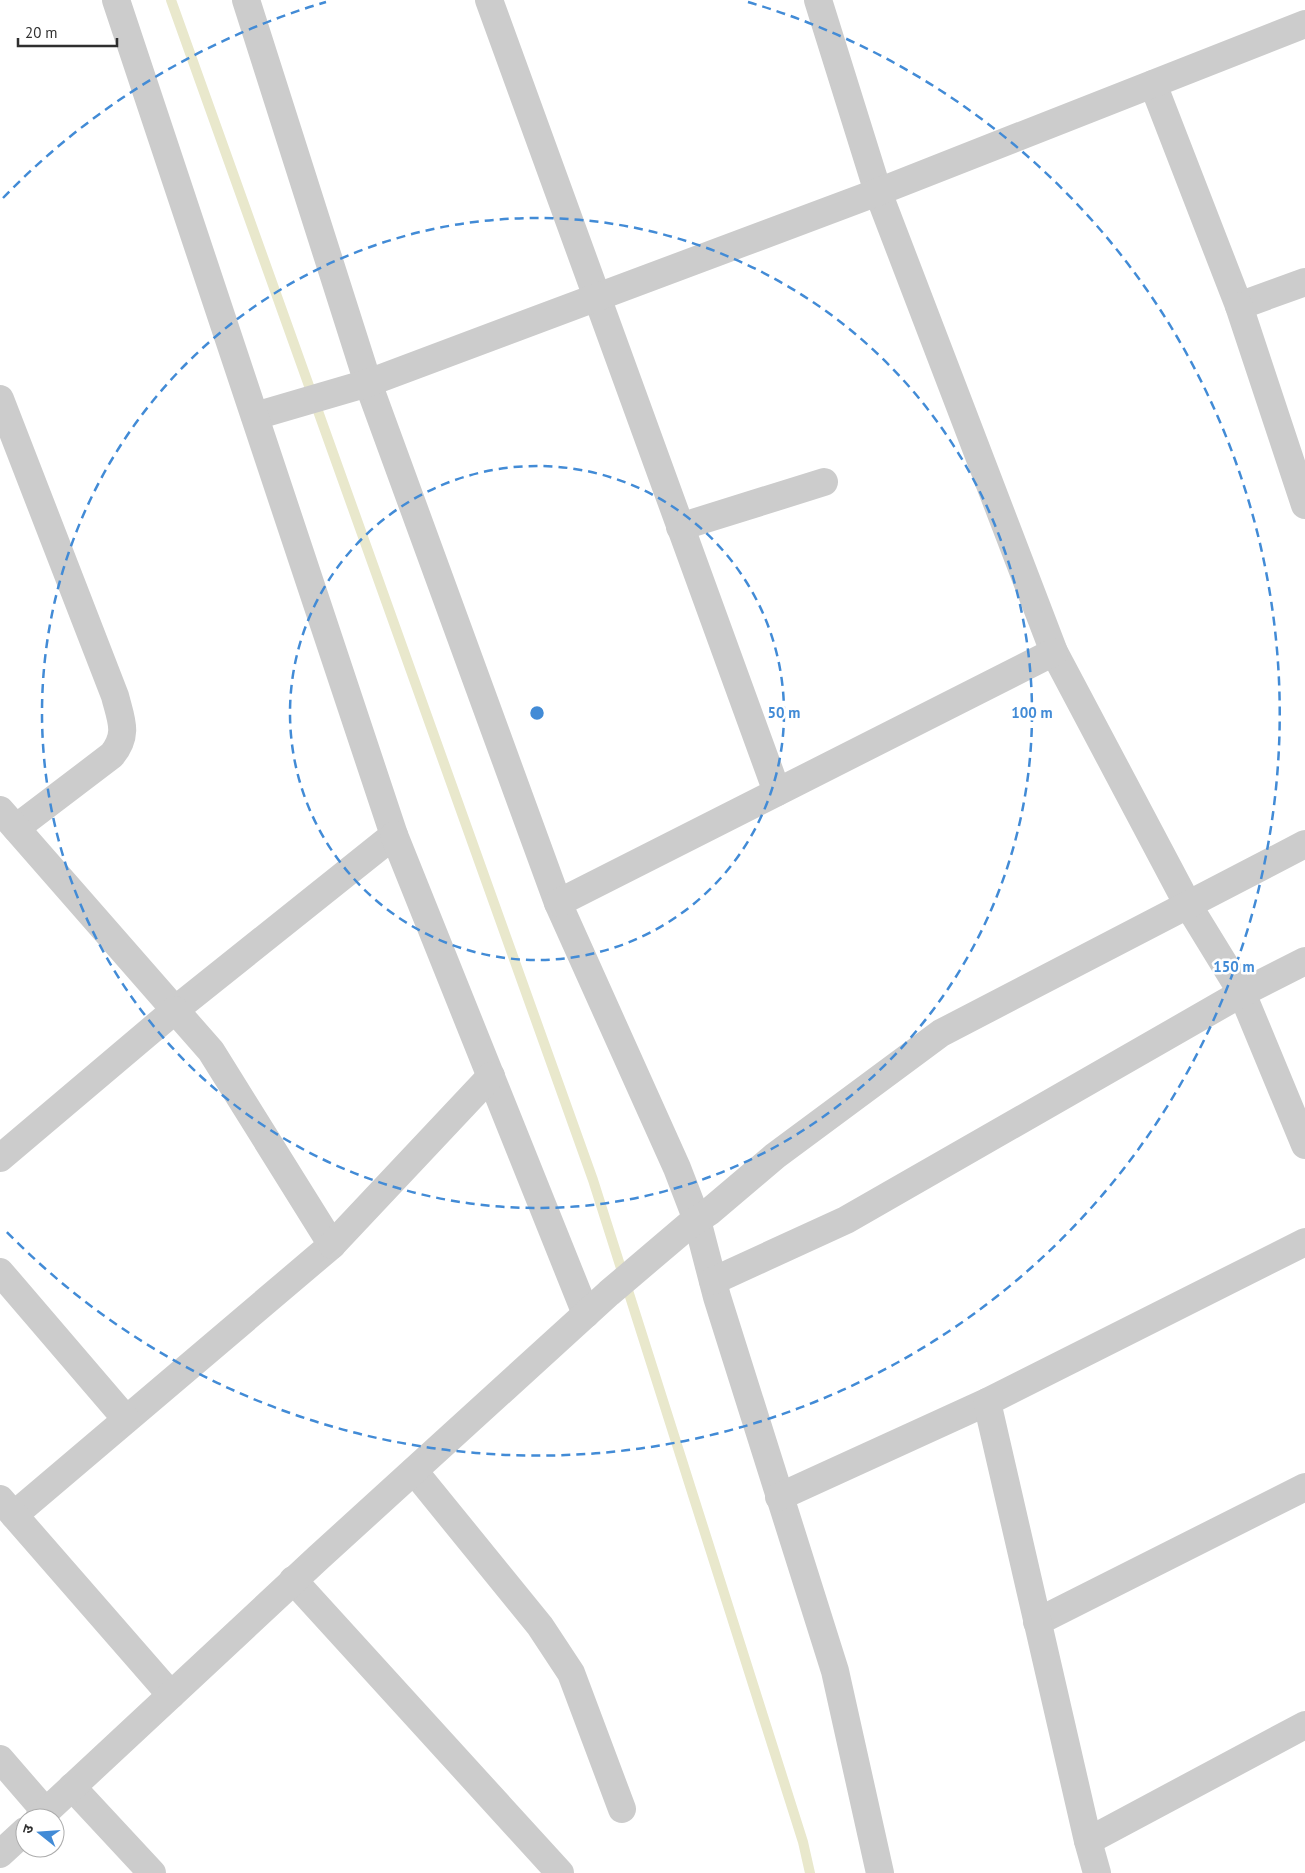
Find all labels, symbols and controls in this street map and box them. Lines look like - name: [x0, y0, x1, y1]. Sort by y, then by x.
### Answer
- scale bar: [18, 15, 116, 47]
- text: 20 m: [25, 23, 58, 42]
- text: 50 m: [768, 703, 800, 722]
- text: 100 m: [1011, 703, 1053, 722]
- centre of rings: [528, 704, 546, 722]
- text: 150 m: [1213, 957, 1255, 976]
- north arrow: [15, 1808, 65, 1858]
- text: उ: [18, 1822, 38, 1836]

